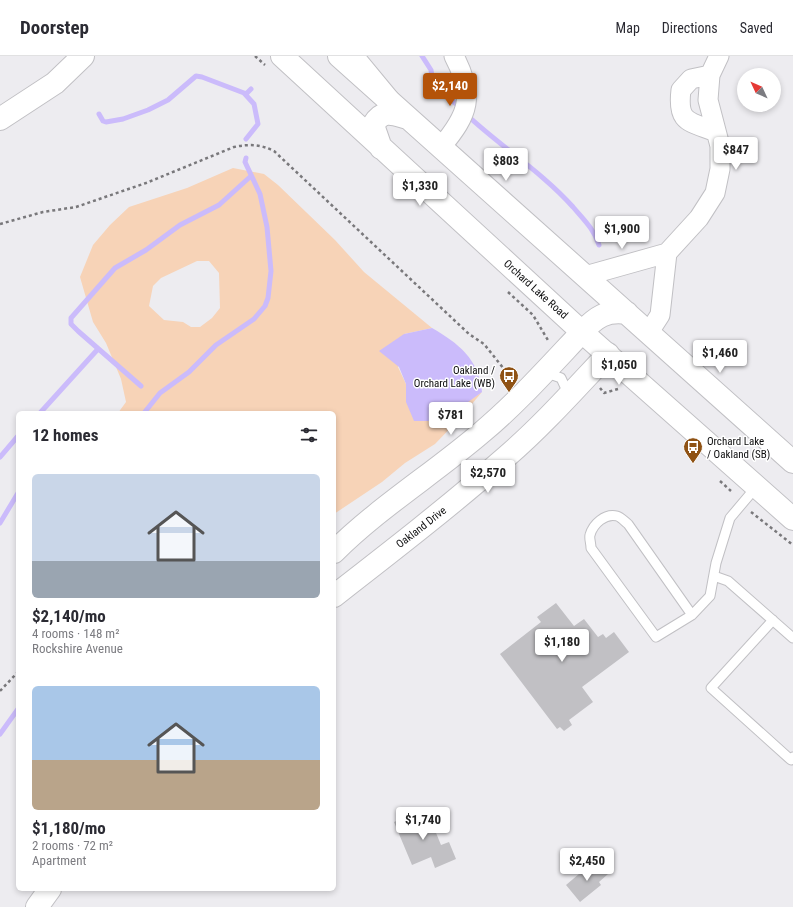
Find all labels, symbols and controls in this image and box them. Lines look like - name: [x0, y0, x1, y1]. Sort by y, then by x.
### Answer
- text: Doorstep: [20, 16, 89, 39]
- text: Map: [616, 20, 640, 36]
- text: Directions: [662, 20, 718, 36]
- text: Saved: [740, 20, 773, 36]
- north arrow: [737, 68, 781, 112]
- map controls: [737, 68, 781, 112]
- pin: $2,140: [417, 73, 483, 107]
- text: $2,140: [432, 78, 468, 93]
- pin: $847: [712, 137, 760, 171]
- text: $847: [723, 142, 749, 157]
- pin: $803: [482, 148, 530, 182]
- text: $803: [493, 153, 519, 168]
- pin: $1,330: [387, 173, 453, 207]
- text: $1,330: [402, 178, 438, 193]
- pin: $1,900: [589, 216, 655, 250]
- text: $1,900: [604, 221, 640, 236]
- street label: Orchard Lake Road: [501, 257, 570, 322]
- pin: $1,460: [687, 340, 753, 374]
- text: $1,460: [702, 345, 738, 360]
- pin: $1,050: [586, 352, 652, 386]
- text: $1,050: [601, 357, 637, 372]
- place label: Oakland / Orchard Lake (WB): [414, 364, 495, 390]
- bus stop icon: Oakland / Orchard Lake (WB): [498, 365, 520, 393]
- pin: $781: [427, 402, 475, 436]
- text: $781: [438, 407, 464, 422]
- icon: filters: [298, 424, 320, 446]
- text: 12 homes: [32, 425, 98, 445]
- place label: Orchard Lake / Oakland (SB): [707, 435, 770, 461]
- bus stop icon: Orchard Lake / Oakland (SB): [682, 436, 704, 464]
- pin: $2,570: [455, 460, 521, 494]
- text: $2,570: [470, 465, 506, 480]
- icon: home: [140, 500, 212, 572]
- street label: Oakland Drive: [394, 504, 449, 551]
- text: $2,140/mo: [32, 606, 106, 626]
- text: 4 rooms · 148 m²: [32, 626, 119, 641]
- pin: $1,180: [529, 629, 595, 663]
- text: $1,180: [544, 634, 580, 649]
- text: Rockshire Avenue: [32, 641, 123, 656]
- icon: home: [140, 712, 212, 784]
- pin: $1,740: [390, 807, 456, 841]
- text: $1,740: [405, 812, 441, 827]
- text: $1,180/mo: [32, 818, 106, 838]
- text: 2 rooms · 72 m²: [32, 838, 113, 853]
- pin: $2,450: [554, 848, 620, 882]
- text: Apartment: [32, 853, 86, 868]
- text: $2,450: [569, 853, 605, 868]

